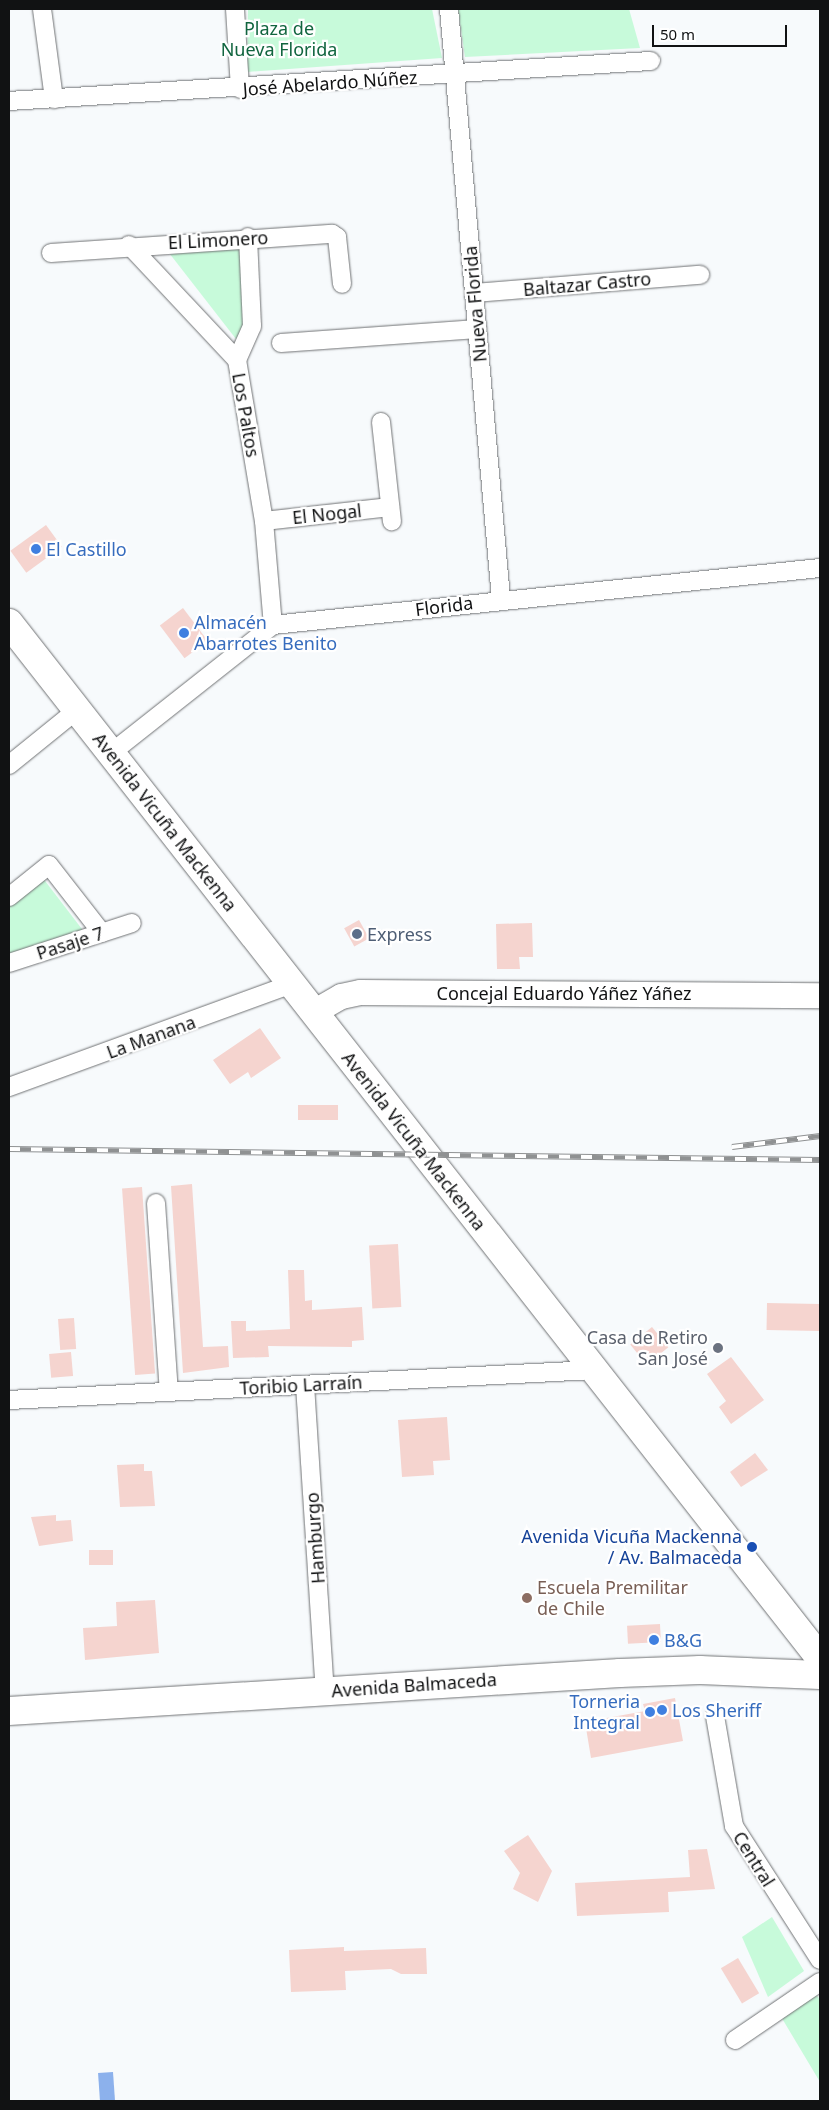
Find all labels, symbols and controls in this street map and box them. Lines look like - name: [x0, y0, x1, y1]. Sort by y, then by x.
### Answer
- scale bar: [654, 15, 789, 47]
- park label: Plaza de Nueva Florida: [221, 18, 337, 60]
- text: 50 m: [660, 24, 695, 44]
- street label: José Abelardo Núñez: [242, 66, 418, 100]
- street label: El Limonero: [167, 227, 269, 253]
- street label: Nueva Florida: [459, 245, 491, 363]
- street label: Baltazar Castro: [522, 268, 652, 300]
- street label: Los Paltos: [228, 371, 264, 459]
- street label: El Nogal: [291, 500, 363, 528]
- place label: El Castillo: [46, 538, 127, 560]
- marker: El Castillo: [30, 543, 42, 555]
- street label: Florida: [414, 592, 474, 620]
- place label: Almacén Abarrotes Benito: [194, 612, 337, 654]
- marker: Almacén Abarrotes Benito: [178, 627, 190, 639]
- street label: Avenida Vicuña Mackenna: [89, 728, 241, 916]
- street label: Pasaje 7: [34, 922, 106, 964]
- place label: Express: [367, 923, 432, 945]
- marker: Express: [351, 928, 363, 940]
- street label: Concejal Eduardo Yáñez Yáñez: [437, 982, 691, 1004]
- street label: La Manana: [104, 1011, 198, 1063]
- street label: Avenida Vicuña Mackenna: [338, 1047, 490, 1235]
- place label: Casa de Retiro San José: [587, 1327, 708, 1370]
- marker: Casa de Retiro San José: [712, 1342, 724, 1354]
- street label: Toribio Larraín: [239, 1371, 363, 1399]
- street label: Hamburgo: [301, 1492, 329, 1584]
- place label: Avenida Vicuña Mackenna / Av. Balmaceda: [521, 1526, 742, 1568]
- marker: Avenida Vicuña Mackenna / Av. Balmaceda: [746, 1541, 758, 1553]
- place label: Escuela Premilitar de Chile: [537, 1577, 688, 1620]
- marker: Escuela Premilitar de Chile: [521, 1592, 533, 1604]
- place label: B&G: [664, 1629, 702, 1651]
- marker: B&G: [648, 1634, 660, 1646]
- street label: Avenida Balmaceda: [331, 1668, 497, 1702]
- place label: Torneria Integral: [569, 1691, 640, 1734]
- place label: Los Sheriff: [672, 1699, 761, 1721]
- marker: Los Sheriff: [656, 1704, 668, 1716]
- marker: Torneria Integral: [644, 1706, 656, 1718]
- street label: Central: [729, 1827, 779, 1891]

